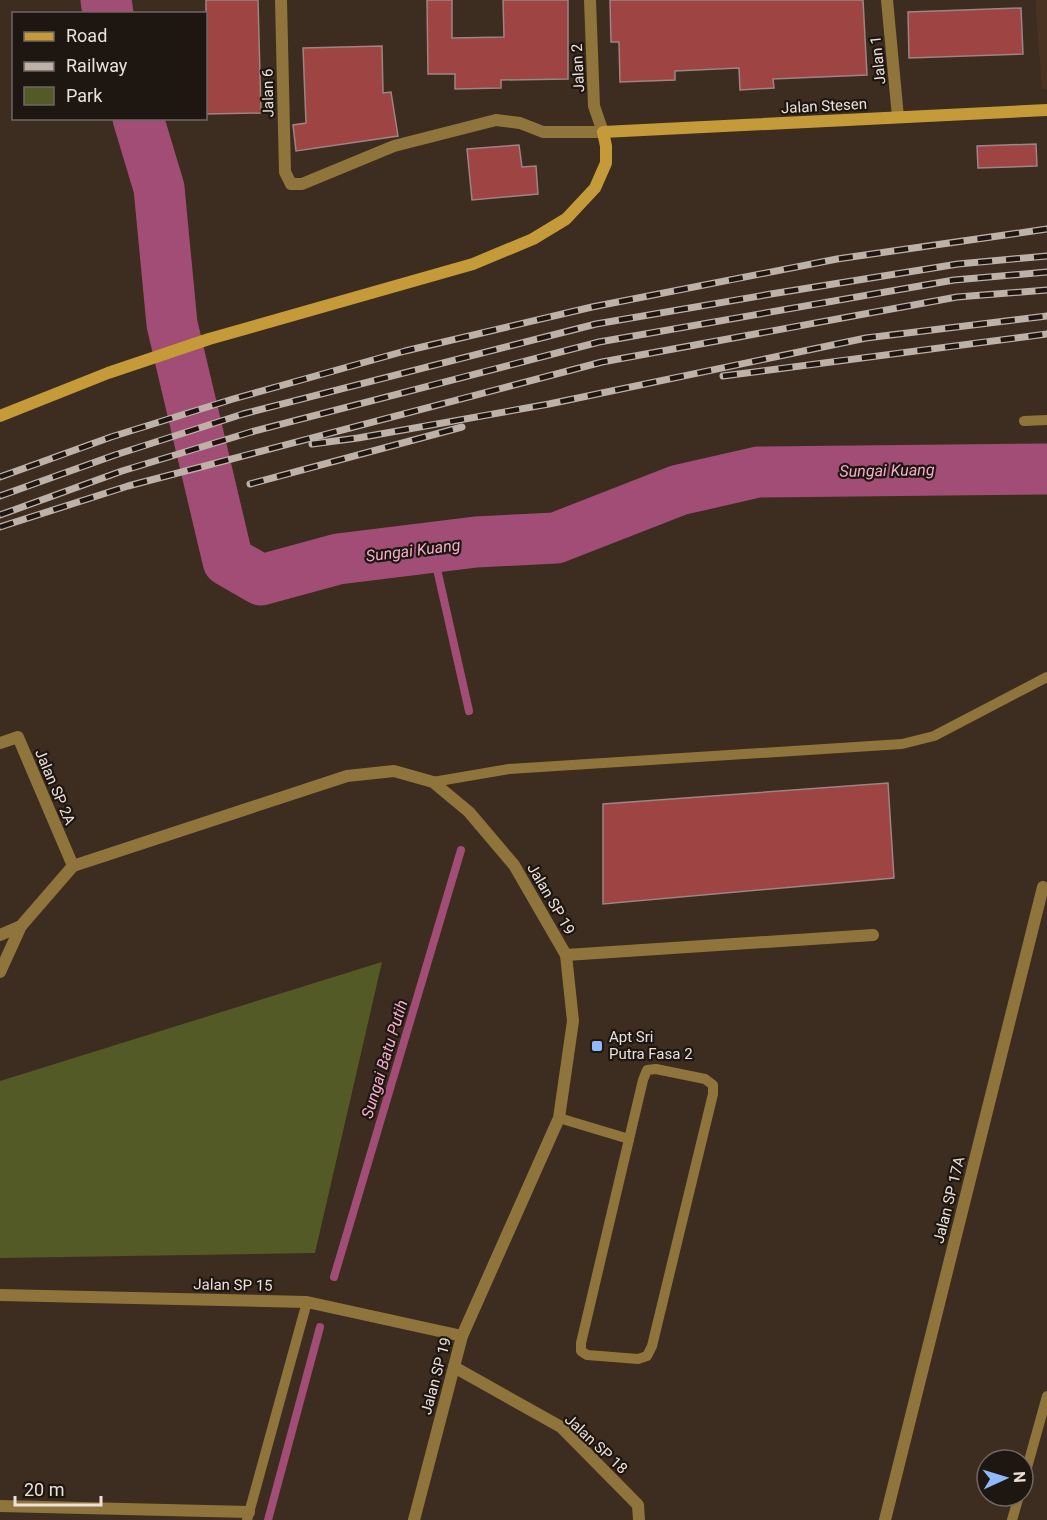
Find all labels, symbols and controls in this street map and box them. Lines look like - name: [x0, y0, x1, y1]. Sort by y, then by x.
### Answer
- legend: [12, 12, 207, 120]
- text: Road: [66, 25, 107, 46]
- street label: Jalan 1: [867, 35, 889, 85]
- street label: Jalan 2: [568, 43, 588, 93]
- text: Railway: [66, 55, 128, 76]
- street label: Jalan 6: [259, 69, 277, 117]
- text: Park: [66, 85, 103, 106]
- street label: Jalan Stesen: [781, 95, 867, 117]
- water label: Sungai Kuang: [839, 460, 935, 481]
- water label: Sungai Kuang: [365, 535, 462, 566]
- street label: Jalan SP 2A: [31, 746, 79, 828]
- street label: Jalan SP 19: [523, 860, 579, 938]
- water label: Sungai Batu Putih: [357, 998, 411, 1121]
- place label: Apt Sri Putra Fasa 2: [609, 1028, 693, 1063]
- marker: Apt Sri Putra Fasa 2: [590, 1039, 604, 1053]
- street label: Jalan SP 17A: [930, 1154, 969, 1245]
- street label: Jalan SP 15: [193, 1275, 273, 1295]
- street label: Jalan SP 19: [417, 1335, 455, 1417]
- street label: Jalan SP 18: [561, 1410, 631, 1478]
- north arrow: [975, 1448, 1035, 1508]
- scale bar: [15, 1469, 100, 1507]
- text: N: [1010, 1471, 1029, 1483]
- text: 20 m: [24, 1479, 64, 1500]

